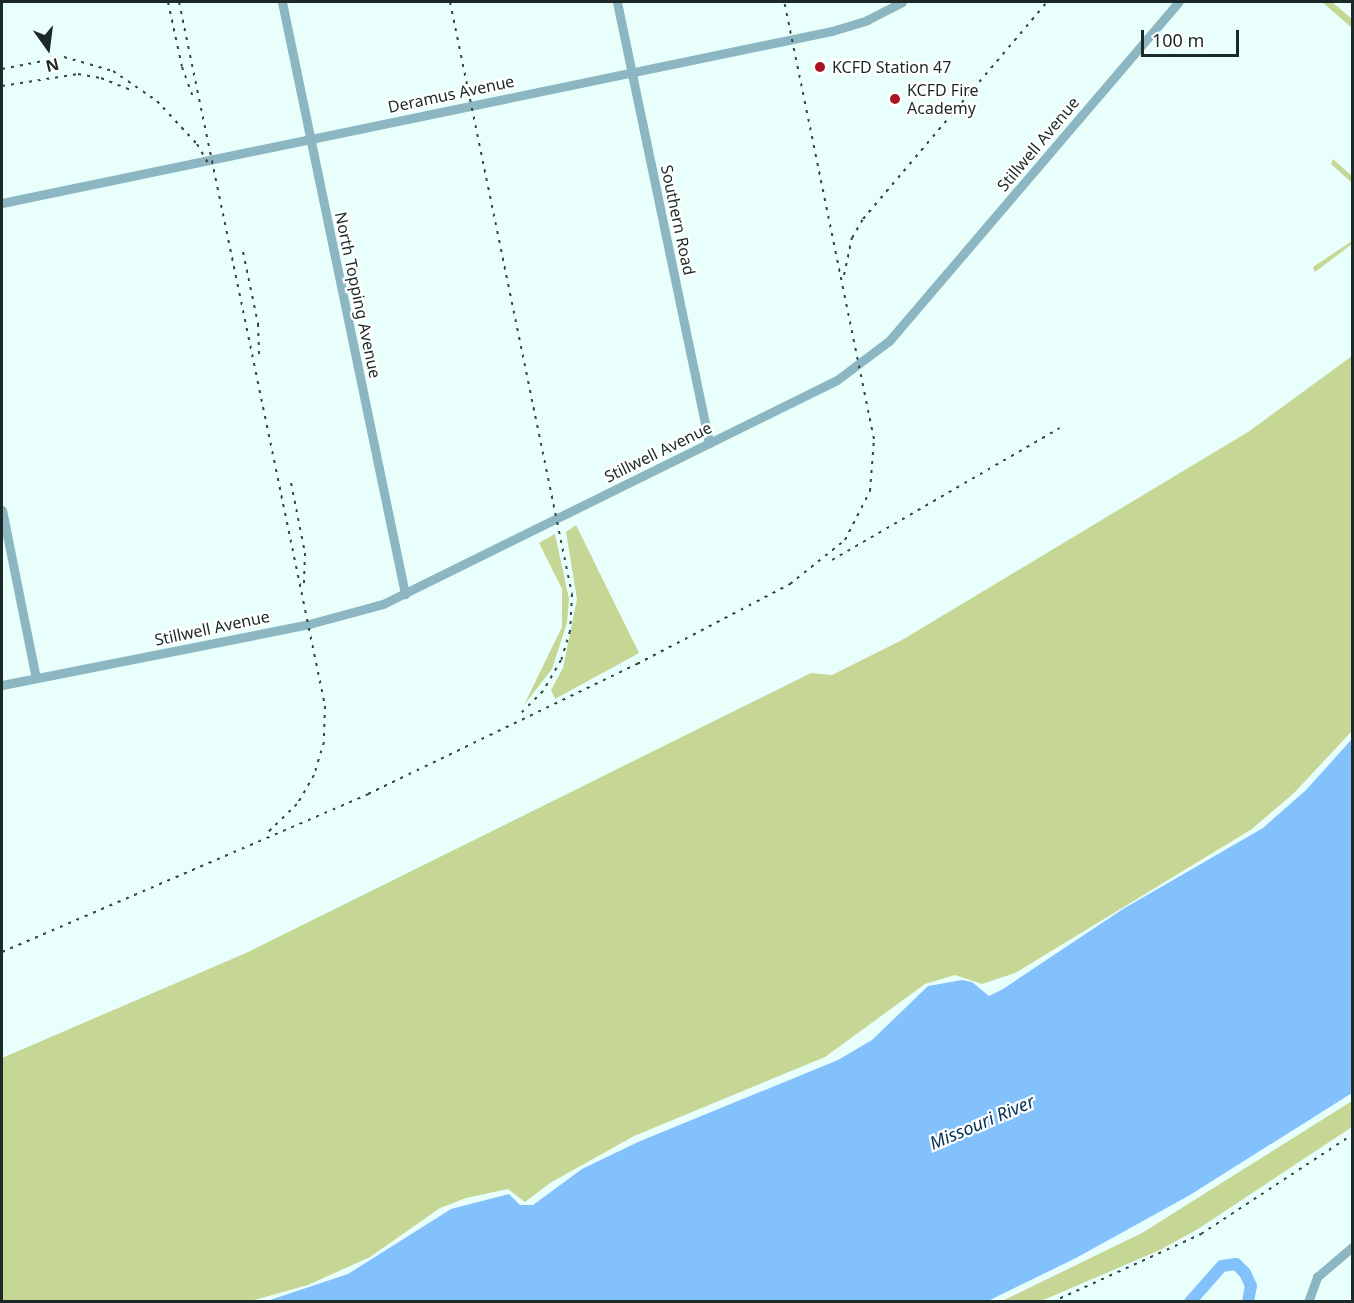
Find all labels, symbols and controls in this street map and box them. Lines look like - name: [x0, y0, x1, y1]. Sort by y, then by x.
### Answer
- north arrow: [18, 18, 78, 78]
- scale bar: [1144, 18, 1242, 56]
- text: 100 m: [1152, 28, 1204, 52]
- text: N: [43, 53, 61, 78]
- place label: KCFD Station 47: [832, 57, 951, 77]
- marker: KCFD Station 47: [813, 60, 827, 74]
- street label: Deramus Avenue: [386, 71, 516, 117]
- place label: KCFD Fire Academy: [907, 80, 979, 118]
- marker: KCFD Fire Academy: [888, 92, 902, 106]
- street label: Stillwell Avenue: [993, 93, 1083, 195]
- street label: Southern Road: [657, 163, 699, 277]
- street label: North Topping Avenue: [331, 210, 385, 380]
- street label: Stillwell Avenue: [601, 418, 715, 486]
- street label: Stillwell Avenue: [153, 606, 271, 650]
- water label: Missouri River: [926, 1090, 1038, 1154]

